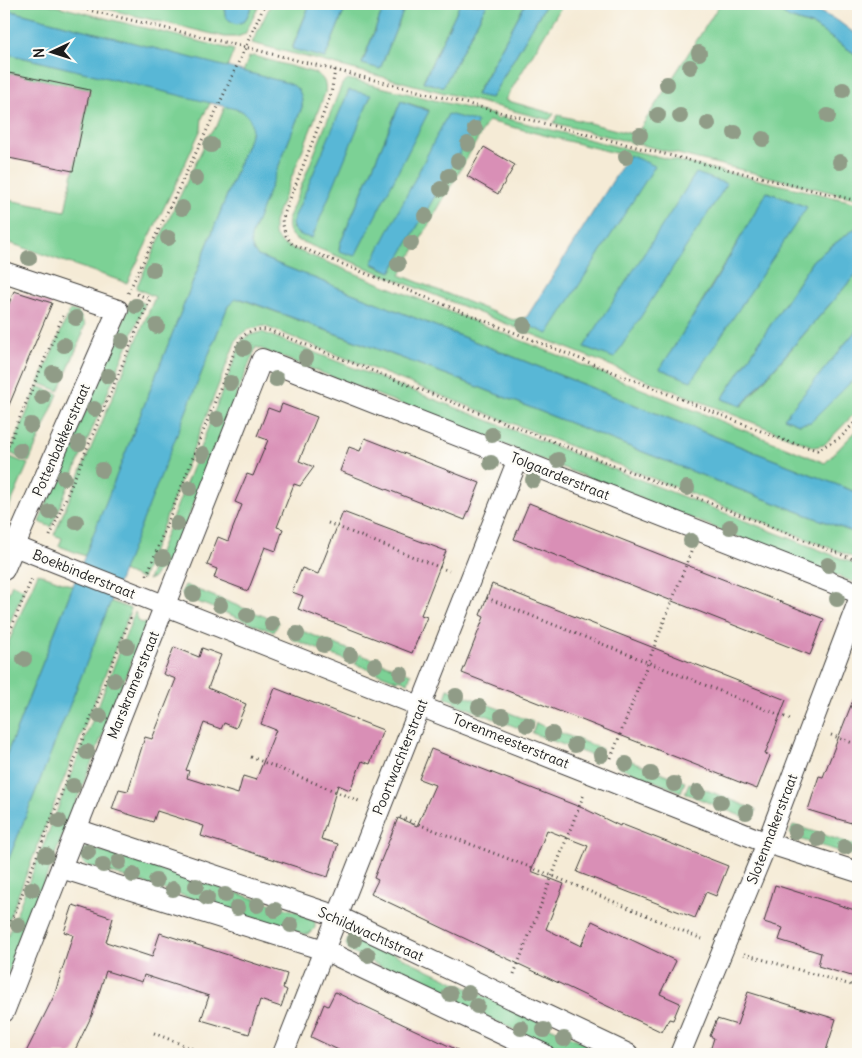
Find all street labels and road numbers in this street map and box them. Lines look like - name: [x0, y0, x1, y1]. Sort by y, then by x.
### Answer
- street label: Pottenbakkerstraat: [28, 381, 94, 499]
- street label: Tolgaarderstraat: [508, 448, 613, 504]
- street label: Boekbinderstraat: [30, 545, 138, 603]
- street label: Marskramerstraat: [103, 628, 163, 742]
- street label: Poortwachterstraat: [369, 696, 432, 818]
- street label: Torenmeesterstraat: [450, 709, 572, 773]
- street label: Slotenmakerstraat: [743, 771, 801, 887]
- street label: Schildwachtstraat: [315, 903, 427, 965]

